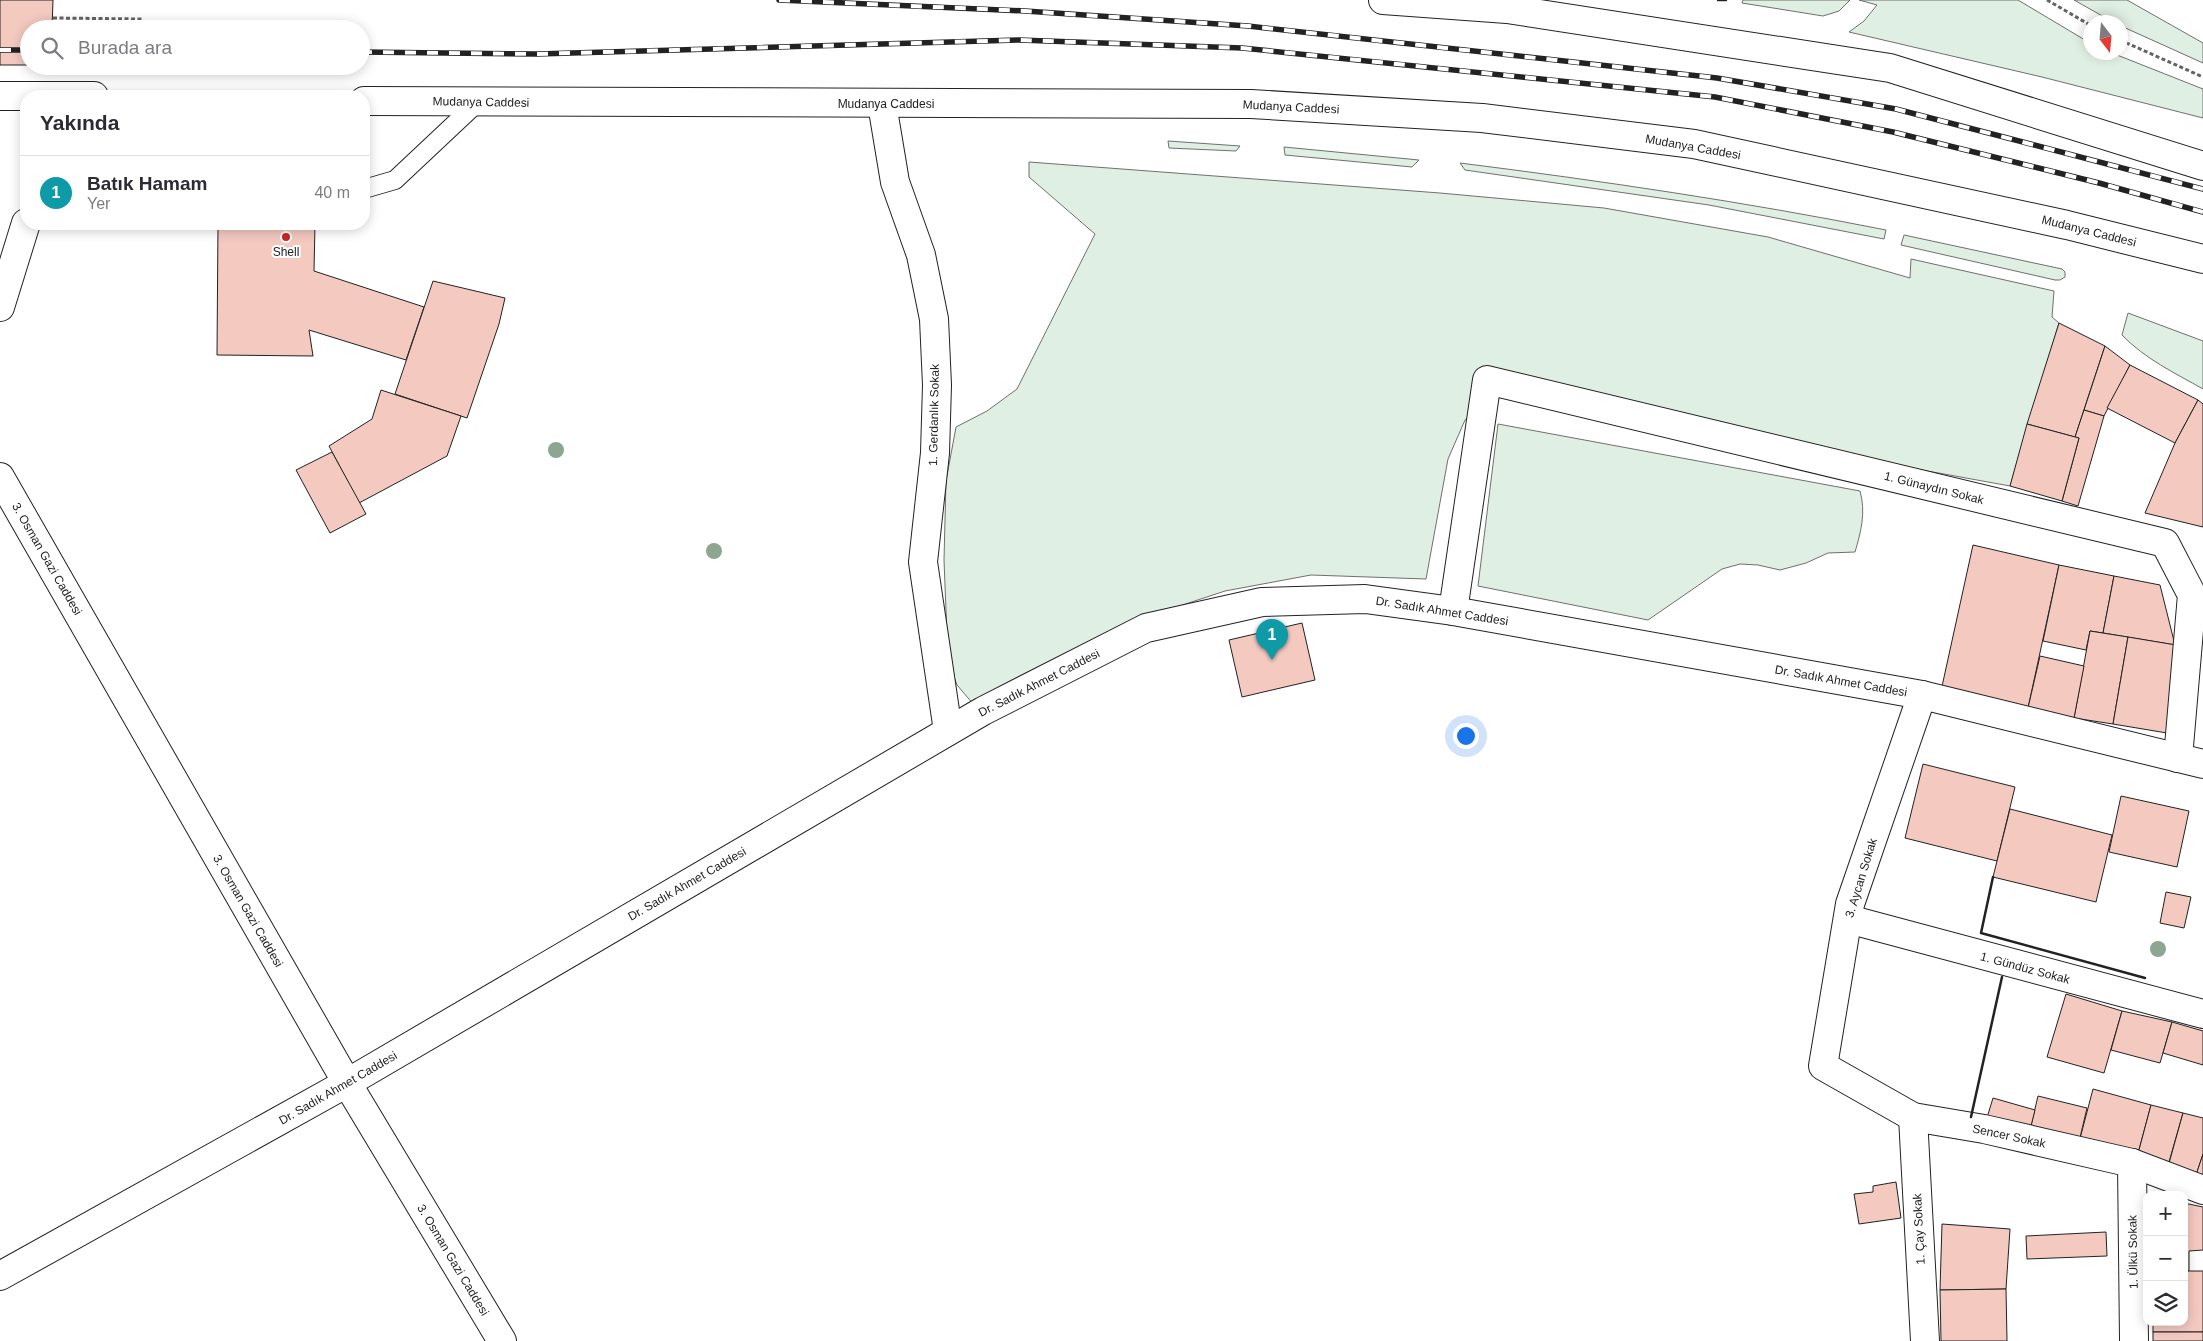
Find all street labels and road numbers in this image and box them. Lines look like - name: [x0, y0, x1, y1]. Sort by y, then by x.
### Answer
- street label: Mudanya Caddesi: [433, 94, 529, 110]
- street label: Mudanya Caddesi: [838, 97, 934, 111]
- street label: Mudanya Caddesi: [1242, 97, 1340, 117]
- street label: Mudanya Caddesi: [1644, 132, 1742, 162]
- street label: Mudanya Caddesi: [2040, 213, 2138, 249]
- street label: 1. Gerdanlık Sokak: [926, 363, 942, 466]
- street label: 1. Günaydın Sokak: [1883, 469, 1986, 507]
- street label: 3. Osman Gazi Caddesi: [9, 500, 85, 618]
- street label: Dr. Sadık Ahmet Caddesi: [1375, 594, 1509, 628]
- street label: Dr. Sadık Ahmet Caddesi: [976, 646, 1102, 720]
- street label: Dr. Sadık Ahmet Caddesi: [1774, 662, 1908, 700]
- street label: 3. Aycan Sokak: [1842, 836, 1880, 919]
- street label: Dr. Sadık Ahmet Caddesi: [625, 844, 749, 924]
- street label: 3. Osman Gazi Caddesi: [210, 852, 286, 970]
- street label: 1. Gündüz Sokak: [1979, 949, 2072, 987]
- street label: Dr. Sadık Ahmet Caddesi: [276, 1048, 400, 1128]
- street label: Sencer Sokak: [1971, 1121, 2048, 1151]
- street label: 1. Çay Sokak: [1910, 1192, 1928, 1265]
- street label: 3. Osman Gazi Caddesi: [414, 1202, 492, 1318]
- street label: 1. Ülkü Sokak: [2125, 1214, 2141, 1289]

